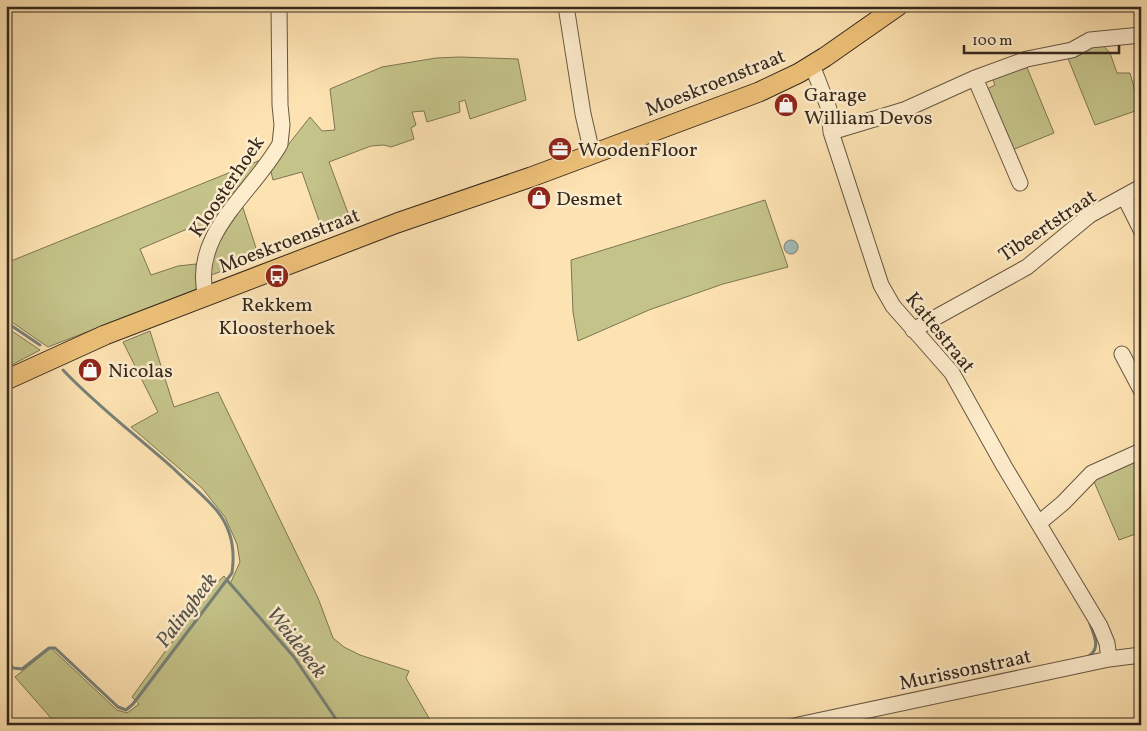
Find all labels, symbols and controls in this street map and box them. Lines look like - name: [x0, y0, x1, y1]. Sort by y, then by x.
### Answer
- scale bar: [964, 22, 1120, 54]
- text: 100 m: [972, 31, 1012, 52]
- street label: Moeskroenstraat: [642, 43, 790, 125]
- place label: Garage William Devos: [804, 82, 933, 133]
- shop icon: Garage William Devos: [773, 92, 799, 118]
- street label: Kloosterhoek: [183, 131, 272, 243]
- office icon: WoodenFloor: [547, 136, 573, 162]
- place label: WoodenFloor: [578, 137, 697, 165]
- street label: Tibeertstraat: [994, 184, 1103, 270]
- shop icon: Desmet: [526, 185, 552, 211]
- place label: Desmet: [556, 186, 623, 214]
- street label: Moeskroenstraat: [215, 202, 364, 282]
- bus stop icon: Rekkem Kloosterhoek: [264, 263, 290, 289]
- street label: Kattestraat: [898, 287, 981, 380]
- place label: Rekkem Kloosterhoek: [219, 292, 336, 343]
- shop icon: Nicolas: [77, 357, 103, 383]
- place label: Nicolas: [108, 358, 173, 386]
- water label: Palingbeek: [149, 567, 225, 654]
- water label: Weidebeek: [259, 601, 333, 685]
- street label: Murissonstraat: [897, 643, 1034, 699]

